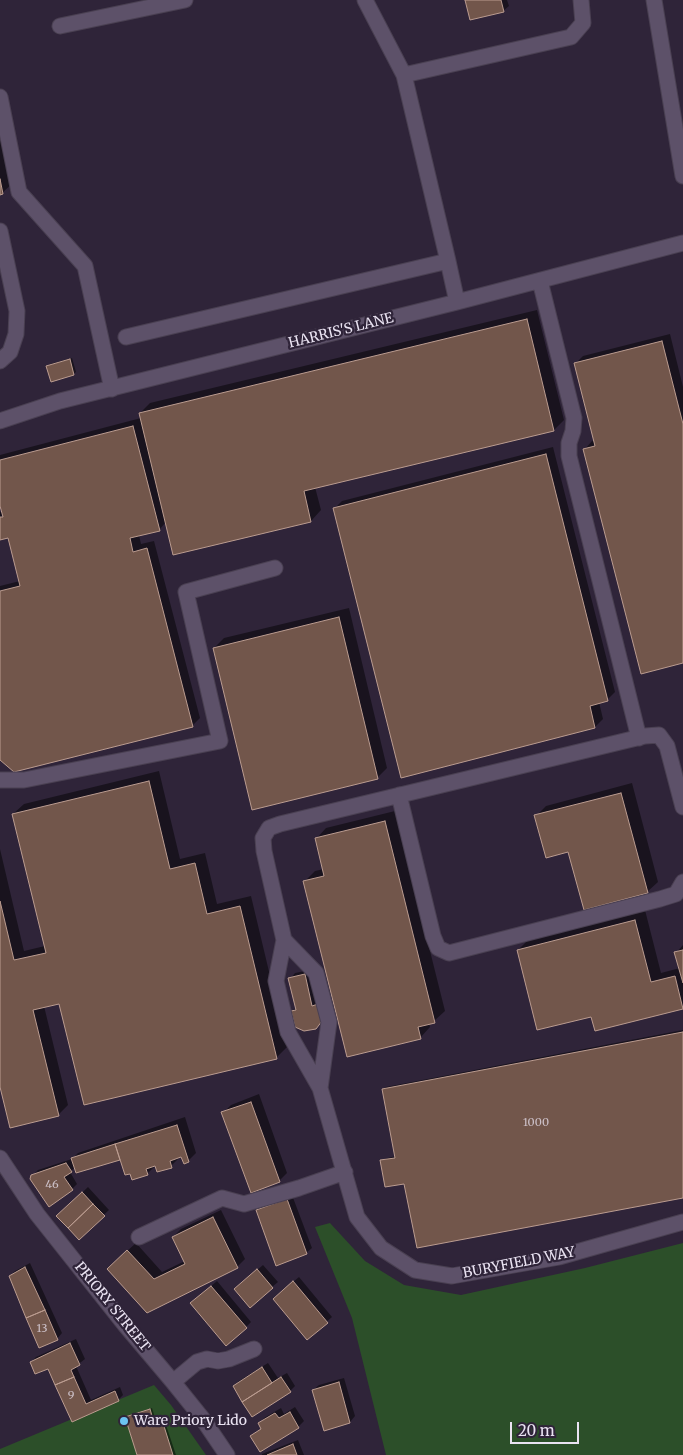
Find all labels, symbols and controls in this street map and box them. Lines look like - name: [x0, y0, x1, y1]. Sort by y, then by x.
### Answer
- street label: HARRIS'S LANE: [287, 310, 395, 352]
- house number: 1000: [523, 1116, 549, 1130]
- house number: 46: [45, 1178, 59, 1192]
- street label: BURYFIELD WAY: [461, 1244, 577, 1282]
- street label: PRIORY STREET: [71, 1259, 153, 1355]
- house number: 13: [37, 1322, 47, 1336]
- house number: 9: [68, 1389, 74, 1403]
- scale bar: [513, 1412, 582, 1444]
- place label: Ware Priory Lido: [134, 1413, 247, 1429]
- marker: Ware Priory Lido: [118, 1415, 130, 1427]
- text: 20 m: [518, 1421, 555, 1440]

